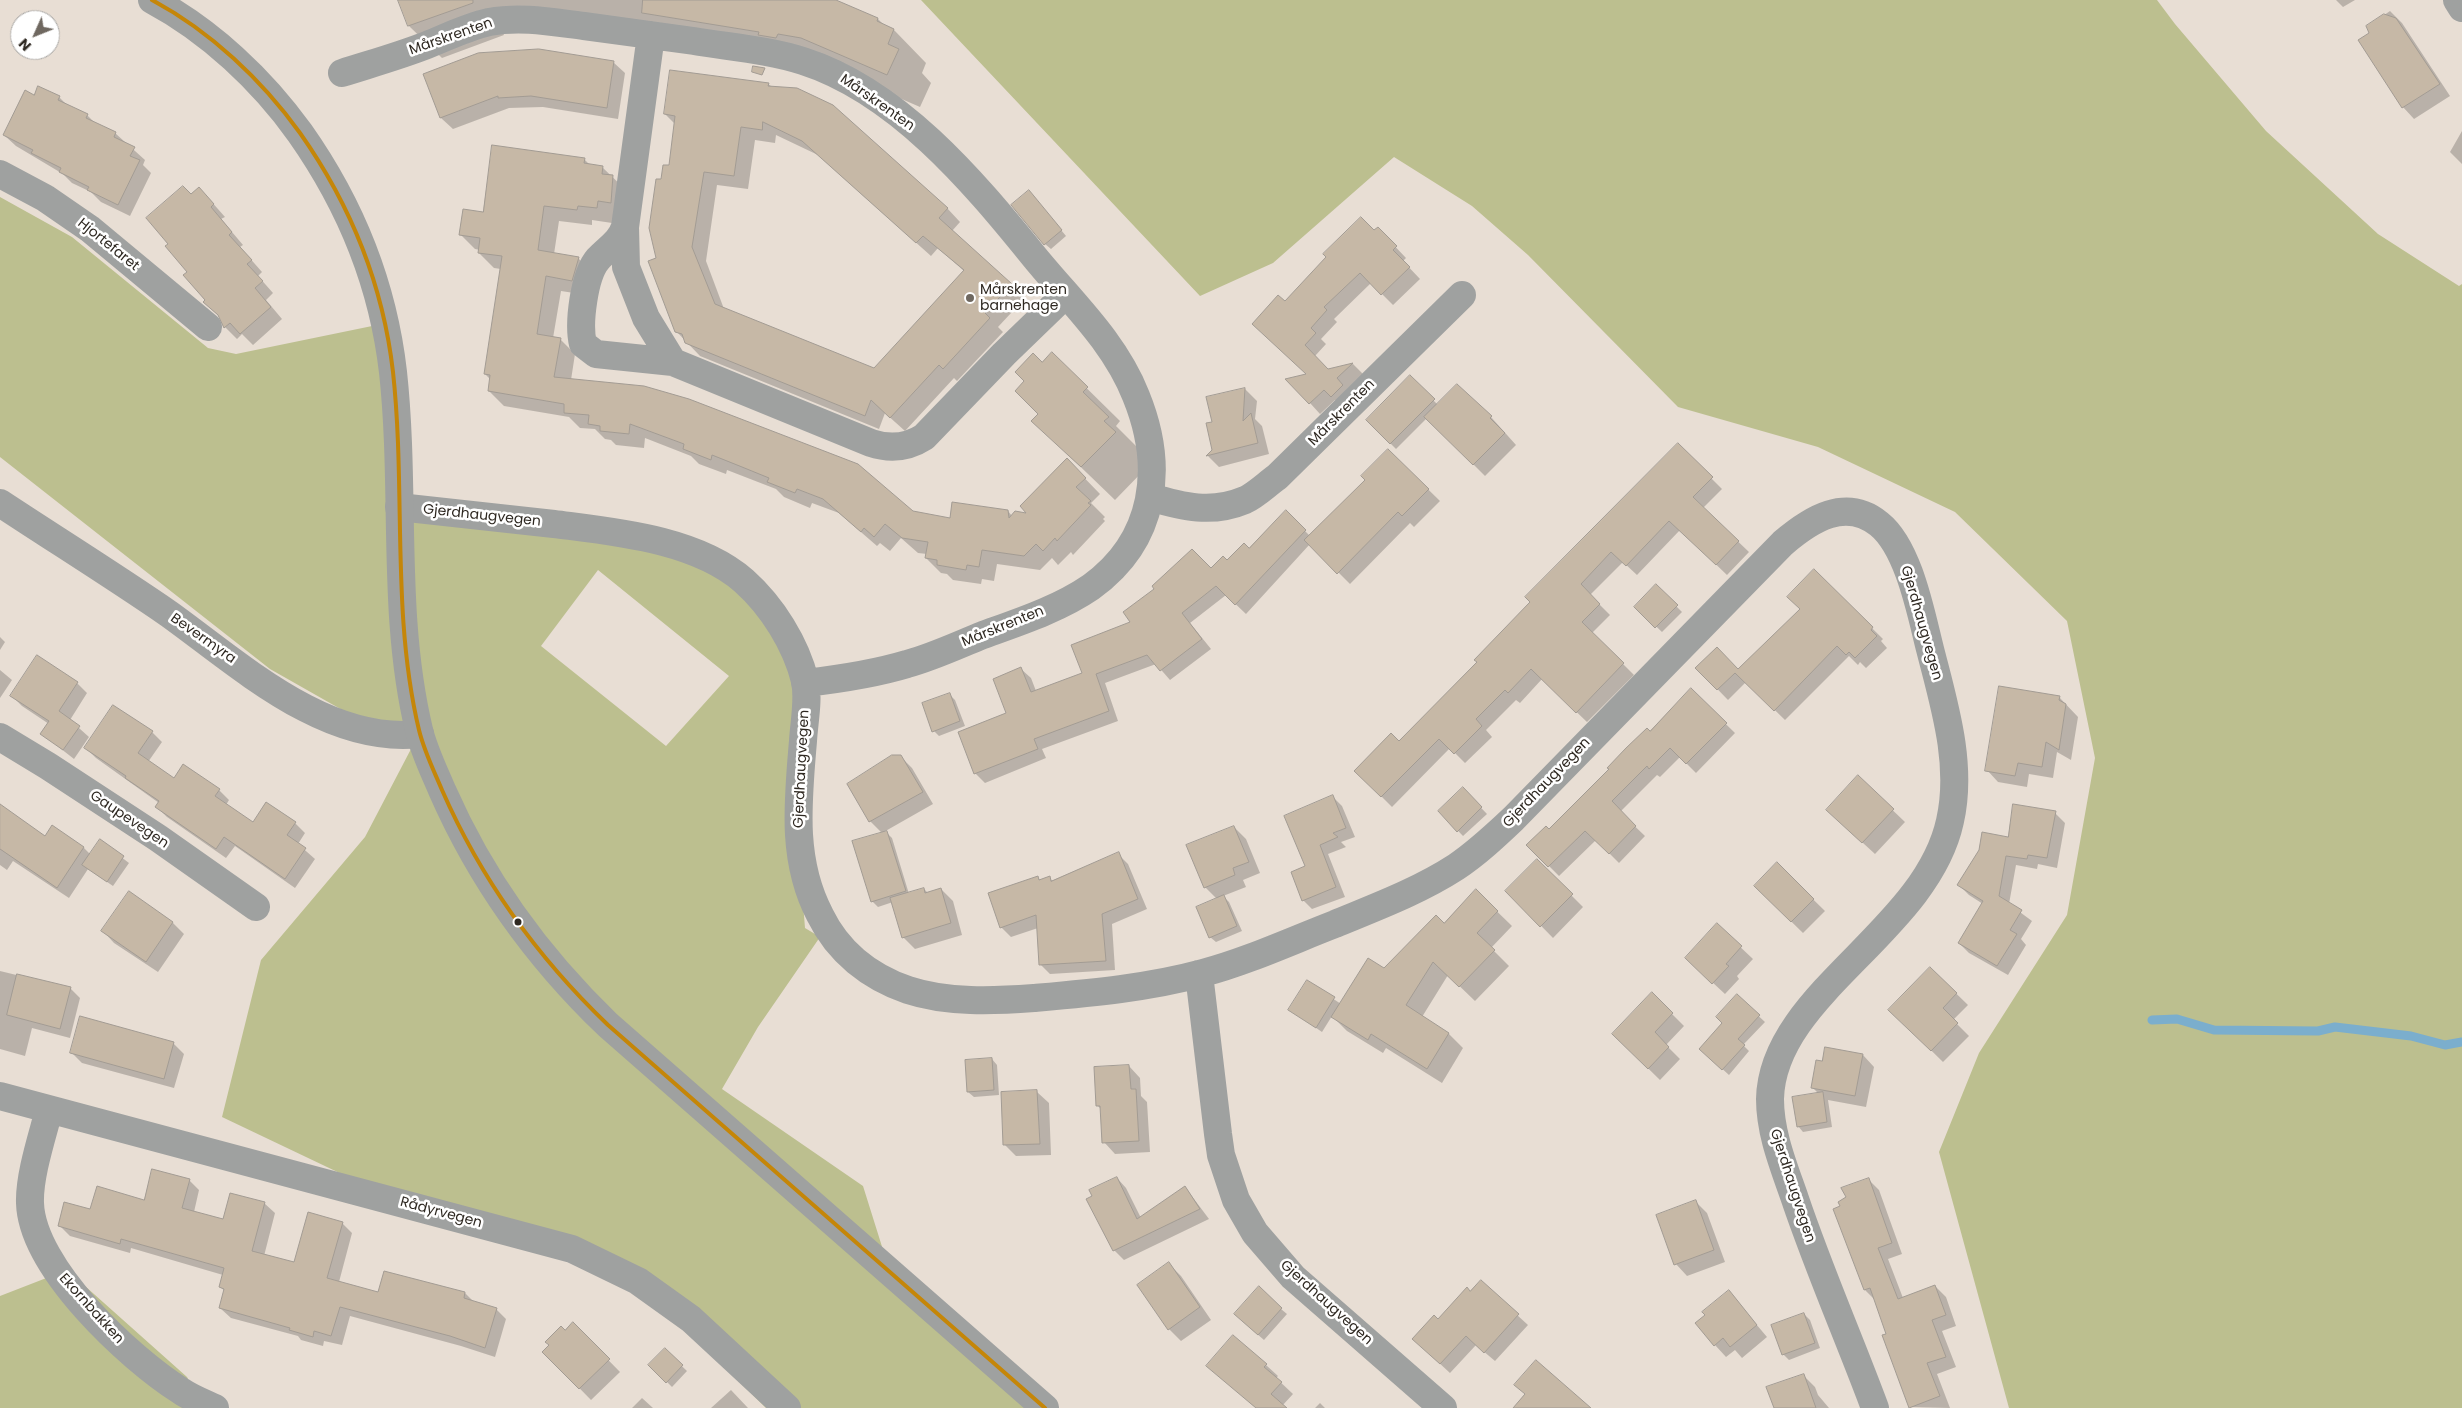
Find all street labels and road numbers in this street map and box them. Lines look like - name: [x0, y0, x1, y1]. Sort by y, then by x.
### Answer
- street label: Mårskrenten: [407, 15, 495, 59]
- street label: Mårskrenten: [837, 71, 917, 135]
- street label: Hjortefaret: [74, 215, 142, 275]
- street label: Mårskrenten: [1305, 376, 1379, 450]
- street label: Gjerdhaugvegen: [422, 501, 542, 531]
- street label: Gjerdhaugvegen: [1897, 564, 1945, 682]
- street label: Mårskrenten: [960, 603, 1046, 651]
- street label: Bevermyra: [167, 610, 239, 668]
- street label: Gjerdhaugvegen: [791, 710, 813, 828]
- street label: Gjerdhaugvegen: [1500, 735, 1594, 831]
- street label: Gaupevegen: [87, 788, 171, 852]
- street label: Gjerdhaugvegen: [1766, 1127, 1818, 1245]
- street label: Rådyrvegen: [398, 1194, 484, 1232]
- street label: Gjerdhaugvegen: [1276, 1257, 1376, 1349]
- street label: Ekornbakken: [55, 1270, 127, 1348]

